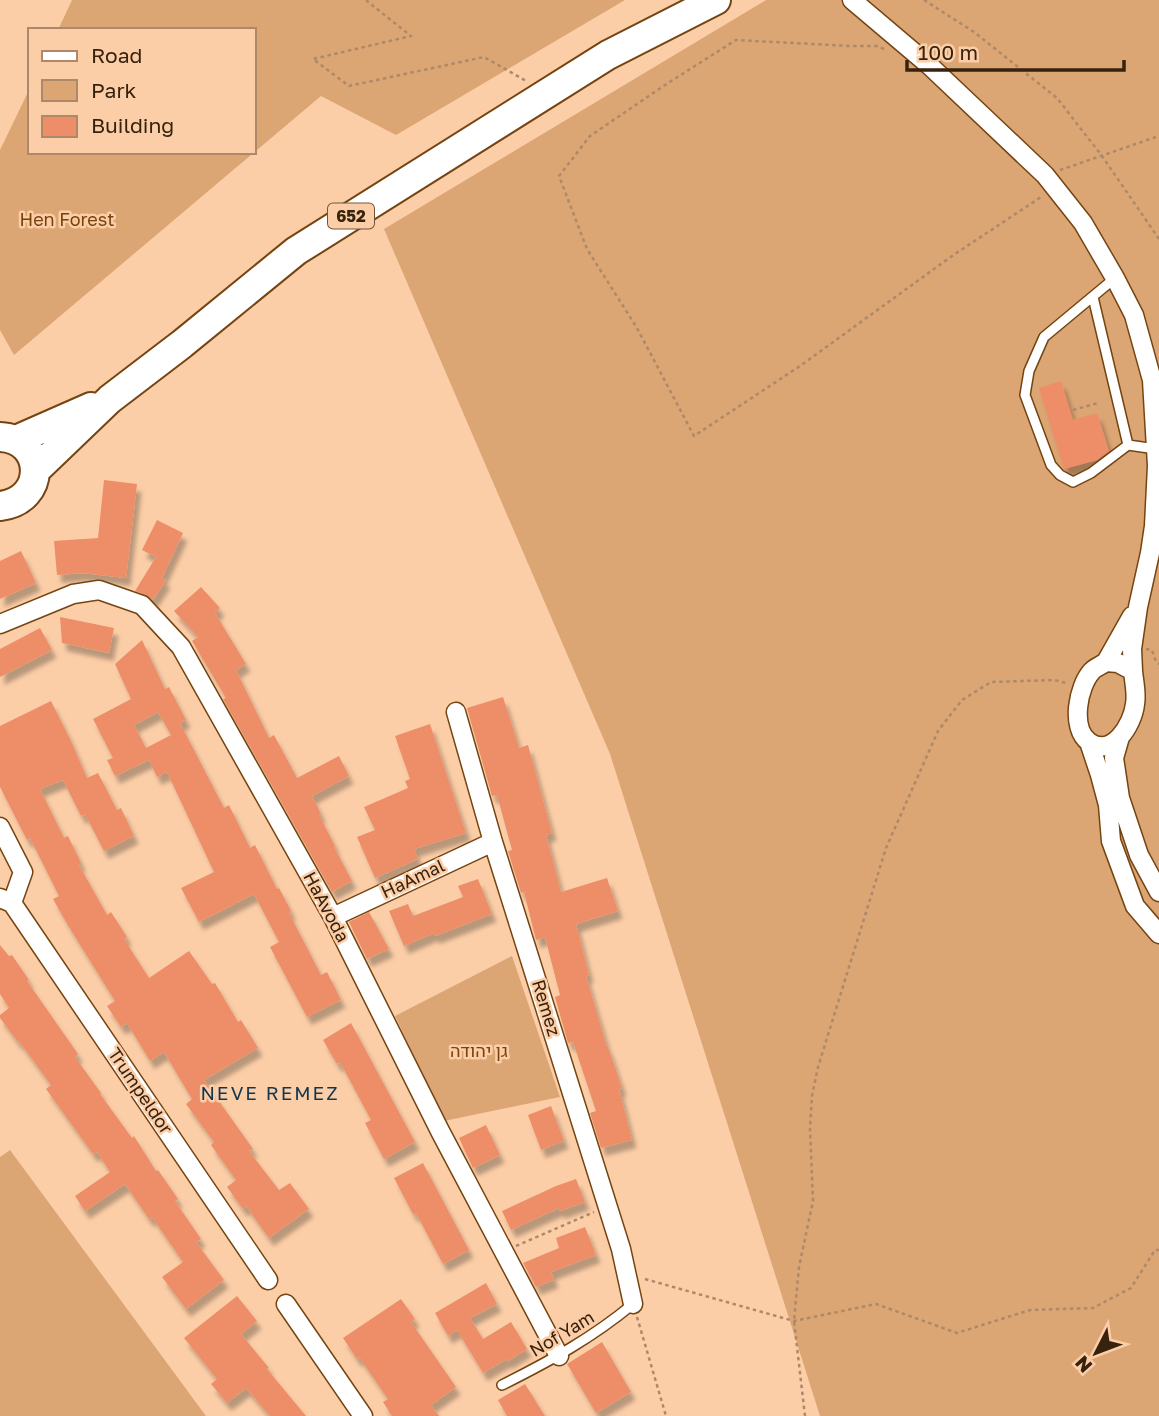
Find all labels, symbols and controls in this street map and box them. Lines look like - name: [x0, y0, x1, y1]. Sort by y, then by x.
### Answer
- legend: [28, 28, 256, 154]
- scale bar: [907, 28, 1124, 72]
- text: 100 m: [918, 39, 978, 65]
- text: Road: [91, 42, 142, 68]
- text: Park: [91, 77, 137, 103]
- text: Building: [91, 112, 174, 138]
- road number: 652: [328, 204, 374, 229]
- park label: Hen Forest: [19, 208, 115, 230]
- street label: HaAmal: [377, 854, 448, 902]
- street label: HaAvoda: [299, 868, 355, 946]
- street label: Remez: [528, 977, 566, 1039]
- park label: גן יהודה: [450, 1039, 508, 1061]
- street label: Trumpeldor: [104, 1043, 178, 1138]
- district label: NEVE REMEZ: [200, 1081, 340, 1104]
- street label: Nof Yam: [525, 1305, 598, 1361]
- north arrow: [1061, 1318, 1131, 1388]
- text: N: [1070, 1352, 1096, 1378]

